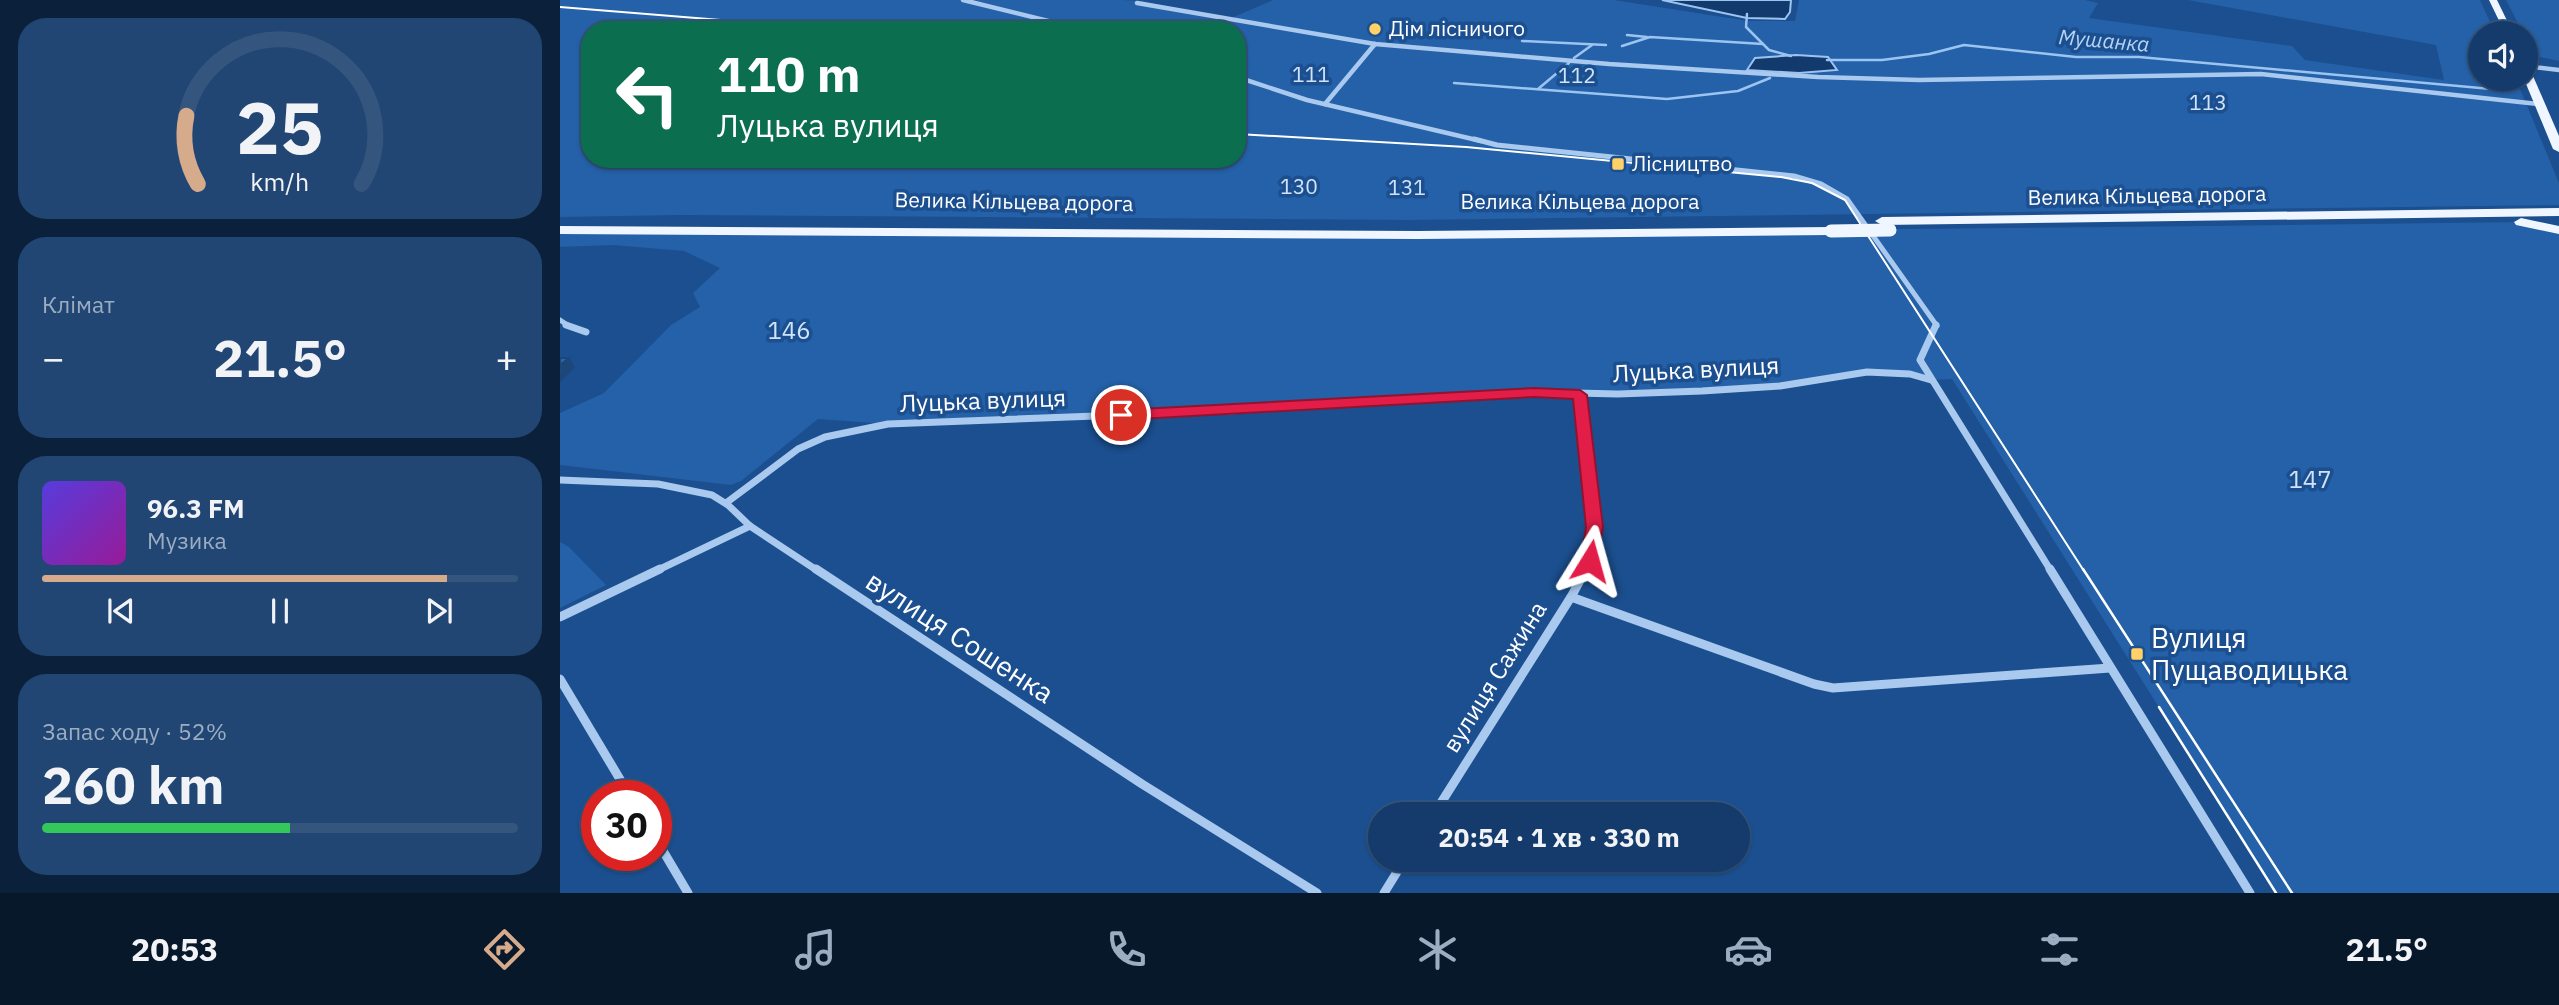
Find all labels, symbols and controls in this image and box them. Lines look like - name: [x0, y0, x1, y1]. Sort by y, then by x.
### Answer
- place label: Дім лісничого: [1389, 14, 1525, 42]
- marker: Дім лісничого: [1367, 21, 1383, 37]
- map controls: [2468, 21, 2538, 91]
- button: sound: [2468, 21, 2538, 91]
- water label: Мушанка: [2058, 22, 2151, 58]
- text: 110 m: [717, 42, 861, 105]
- icon: left: [602, 49, 693, 140]
- park label: 111: [1292, 60, 1330, 88]
- park label: 112: [1558, 61, 1596, 89]
- text: 25: [236, 80, 324, 175]
- park label: 113: [2189, 88, 2227, 116]
- text: Луцька вулиця: [717, 104, 939, 146]
- place label: Лісництво: [1632, 149, 1732, 177]
- marker: Лісництво: [1610, 156, 1626, 172]
- text: km/h: [251, 165, 309, 198]
- park label: 130: [1280, 172, 1318, 200]
- park label: 131: [1388, 173, 1426, 201]
- street label: Велика Кільцева дорога: [2027, 179, 2267, 211]
- street label: Велика Кільцева дорога: [894, 185, 1134, 217]
- street label: Велика Кільцева дорога: [1461, 187, 1699, 215]
- text: Клімат: [42, 289, 115, 319]
- park label: 146: [767, 314, 811, 346]
- text: 21.5°: [213, 324, 347, 391]
- text: −: [42, 333, 65, 382]
- text: +: [495, 333, 518, 382]
- street label: Луцька вулиця: [1612, 349, 1780, 389]
- street label: Луцька вулиця: [899, 381, 1067, 419]
- pin: [1091, 385, 1151, 445]
- icon: arrive: [1102, 396, 1140, 434]
- park label: 147: [2288, 463, 2332, 495]
- text: 96.3 FM: [147, 491, 245, 525]
- position arrow: [1553, 524, 1627, 598]
- text: Музика: [147, 525, 227, 555]
- street label: вулиця Сошенка: [859, 562, 1061, 711]
- icon: previous: [102, 592, 140, 630]
- icon: pause: [261, 592, 299, 630]
- icon: next: [420, 592, 458, 630]
- street label: вулиця Сажина: [1435, 595, 1554, 758]
- place label: Вулиця Пущаводицька: [2151, 619, 2348, 688]
- marker: Вулиця Пущаводицька: [2129, 646, 2145, 662]
- text: Запас ходу · 52%: [42, 716, 227, 746]
- text: 260 km: [42, 751, 224, 818]
- speed limit sign: 30: [581, 780, 672, 871]
- text: 20:54 · 1 хв · 330 m: [1438, 820, 1680, 854]
- icon: directions: [480, 925, 529, 974]
- icon: music: [791, 925, 840, 974]
- icon: phone: [1102, 925, 1151, 974]
- icon: climate: [1413, 925, 1462, 974]
- icon: car: [1724, 925, 1773, 974]
- icon: filters: [2035, 925, 2084, 974]
- text: 20:53: [131, 928, 218, 970]
- text: 21.5°: [2345, 928, 2428, 970]

